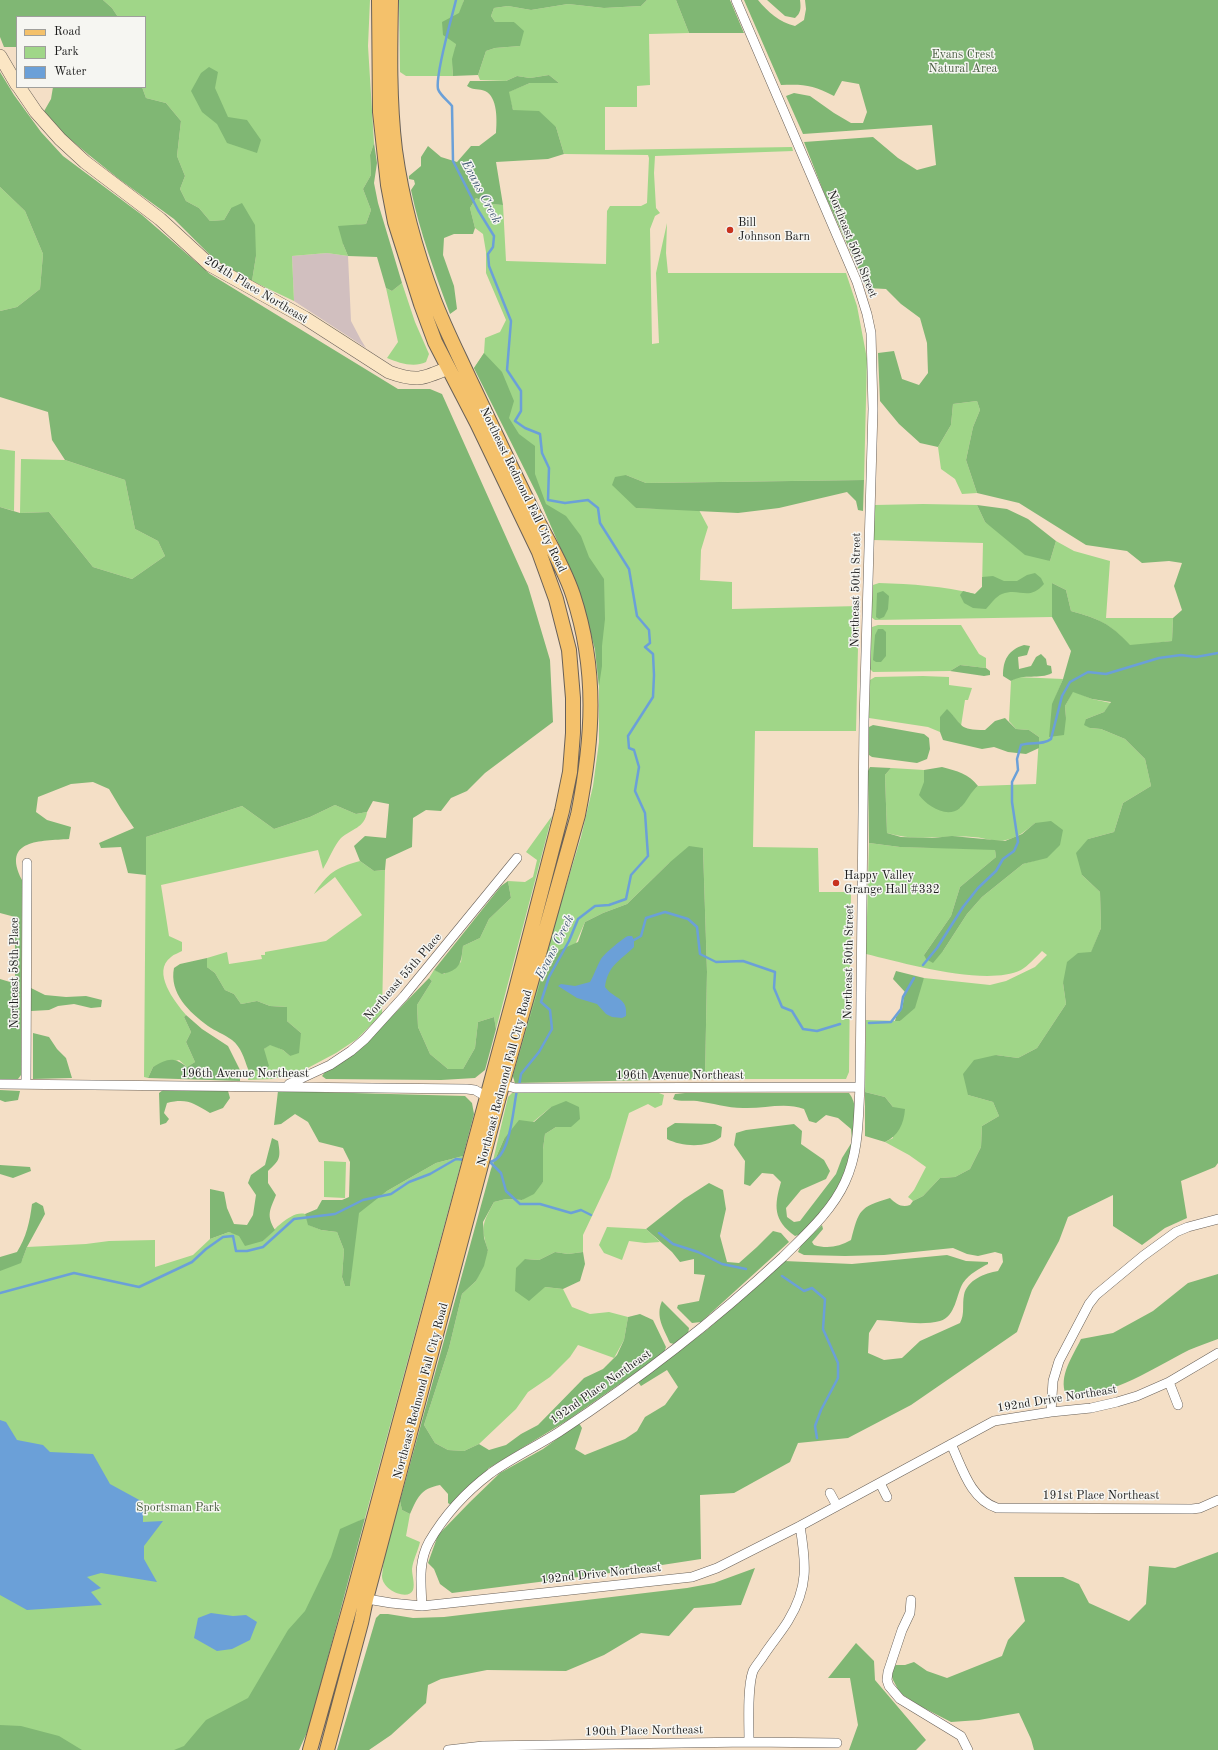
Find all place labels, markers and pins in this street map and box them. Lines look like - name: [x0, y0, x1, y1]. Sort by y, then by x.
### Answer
- place label: Bill Johnson Barn: [738, 216, 810, 244]
- marker: Bill Johnson Barn: [725, 225, 735, 235]
- place label: Happy Valley Grange Hall #332: [844, 869, 940, 897]
- marker: Happy Valley Grange Hall #332: [831, 878, 841, 888]

